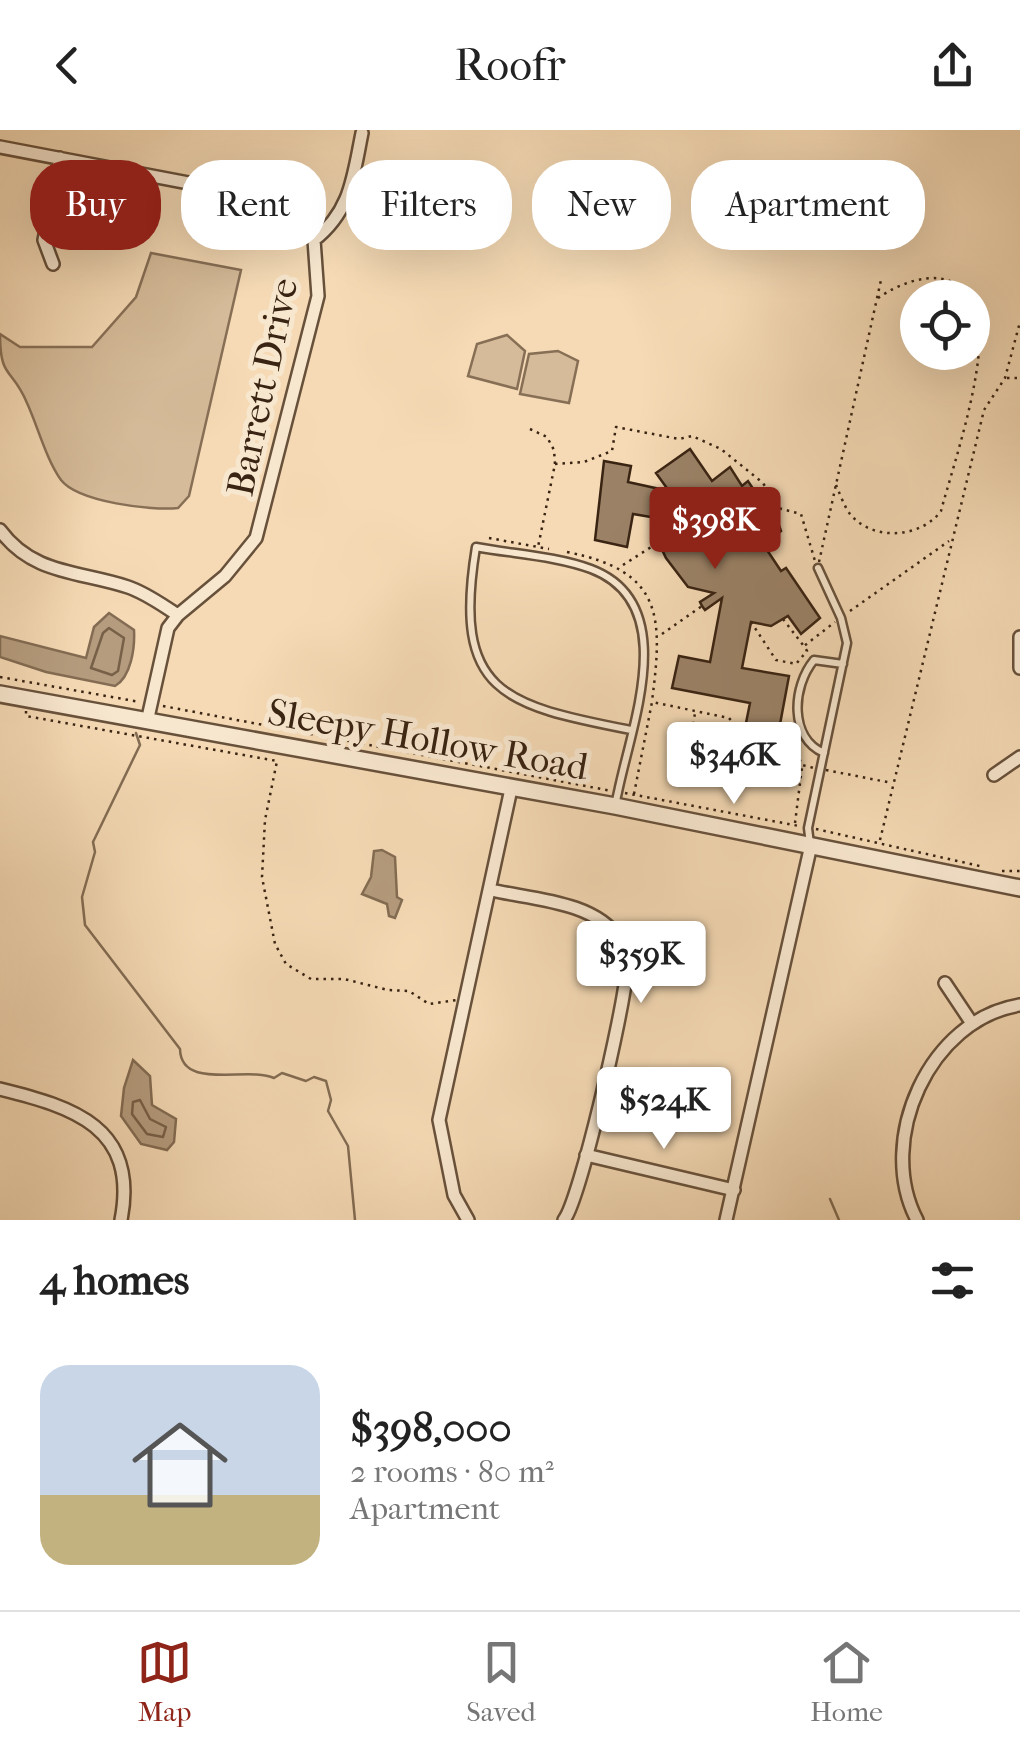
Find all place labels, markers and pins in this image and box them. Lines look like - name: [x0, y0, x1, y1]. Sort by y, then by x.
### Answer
- pin: $398K: [645, 487, 785, 572]
- pin: $346K: [664, 722, 804, 807]
- pin: $359K: [571, 921, 711, 1006]
- pin: $524K: [594, 1067, 734, 1152]

